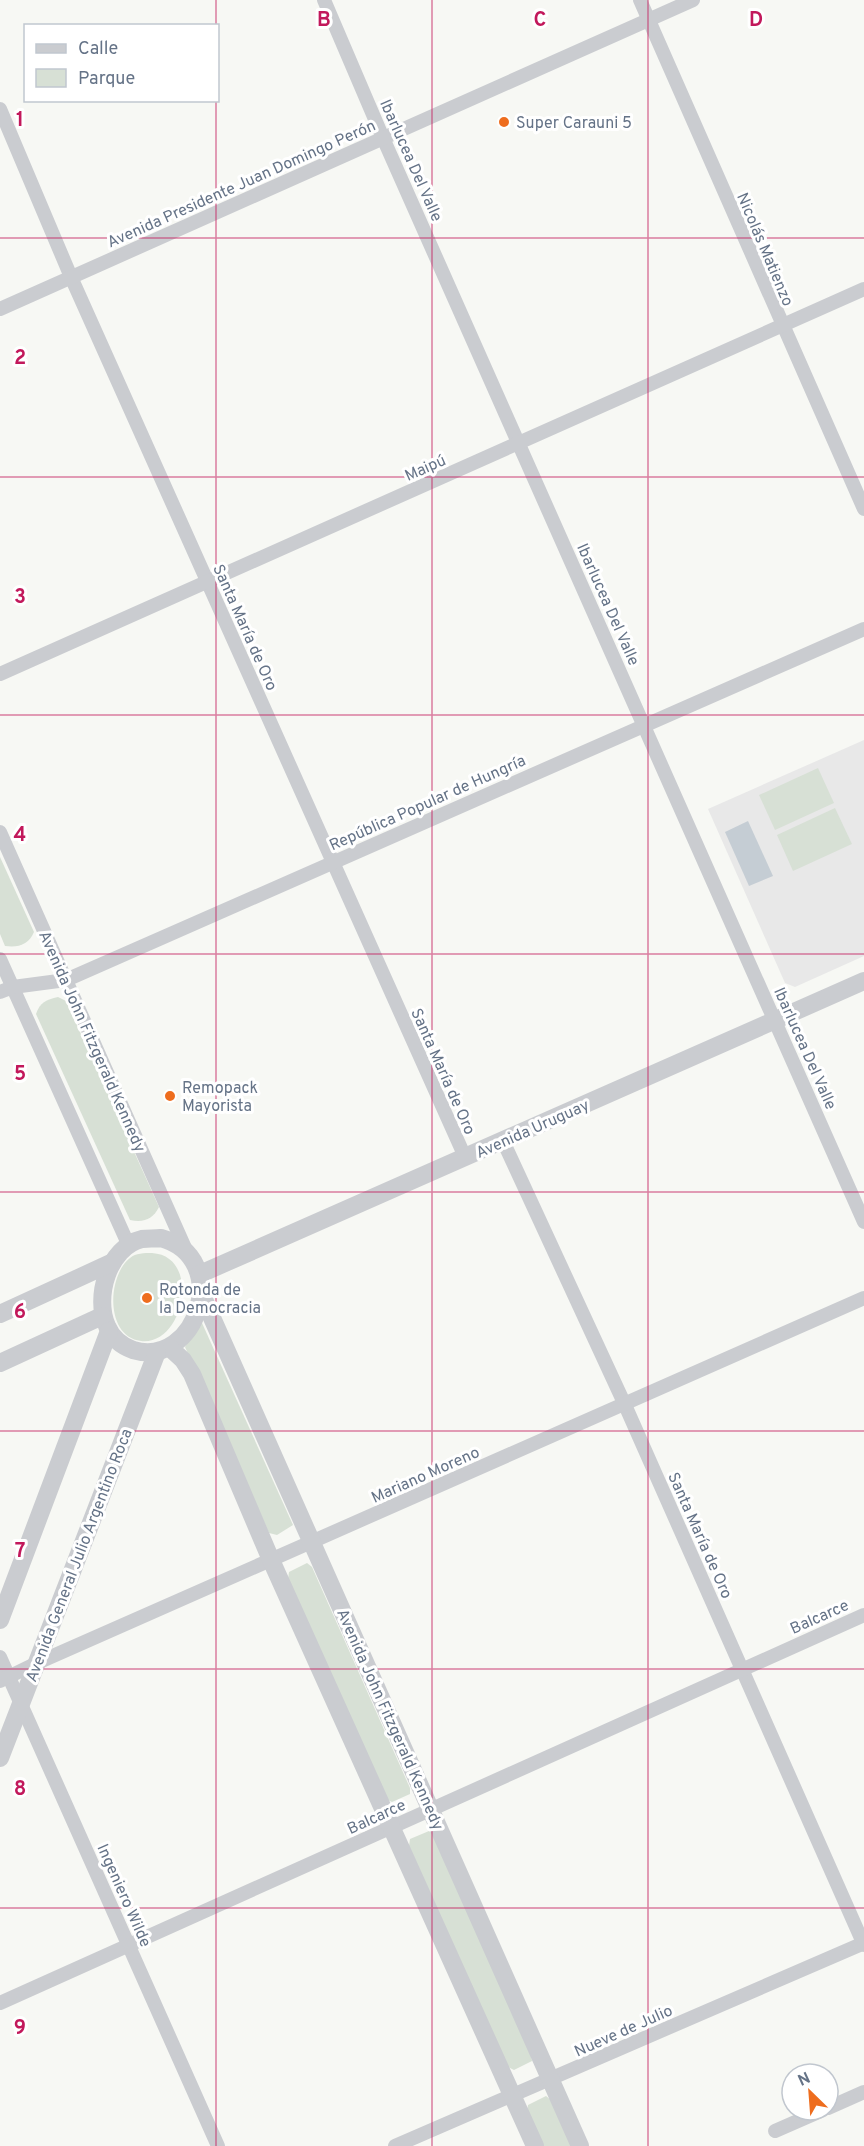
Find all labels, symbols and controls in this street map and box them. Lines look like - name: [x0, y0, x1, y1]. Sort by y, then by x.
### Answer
- text: B: [317, 8, 331, 34]
- text: C: [534, 8, 546, 34]
- text: D: [749, 8, 763, 34]
- legend: [24, 24, 219, 102]
- text: Calle: [78, 38, 118, 61]
- text: Parque: [78, 68, 135, 91]
- street label: Ibarlucea Del Valle: [374, 97, 446, 225]
- text: 1: [16, 108, 24, 134]
- place label: Super Carauni 5: [516, 114, 632, 134]
- marker: Super Carauni 5: [497, 115, 511, 129]
- street label: Avenida Presidente Juan Domingo Perón: [104, 116, 379, 253]
- street label: Nicolás Matienzo: [731, 190, 797, 310]
- text: 2: [14, 346, 26, 372]
- street label: Maipú: [402, 451, 449, 487]
- street label: Ibarlucea Del Valle: [571, 541, 643, 669]
- street label: Santa María de Oro: [207, 561, 281, 694]
- text: 3: [14, 585, 26, 611]
- street label: República Popular de Hungría: [326, 751, 529, 856]
- text: 4: [14, 823, 26, 849]
- street label: Avenida John Fitzgerald Kennedy: [33, 928, 149, 1156]
- street label: Ibarlucea Del Valle: [768, 985, 840, 1113]
- street label: Santa María de Oro: [405, 1005, 479, 1138]
- text: 5: [14, 1062, 26, 1088]
- place label: Remopack Mayorista: [182, 1079, 258, 1117]
- marker: Remopack Mayorista: [163, 1089, 177, 1103]
- street label: Avenida Uruguay: [473, 1096, 593, 1164]
- place label: Rotonda de la Democracia: [159, 1281, 261, 1319]
- marker: Rotonda de la Democracia: [140, 1291, 154, 1305]
- text: 6: [14, 1300, 26, 1326]
- street label: Avenida General Julio Argentino Roca: [22, 1426, 138, 1685]
- street label: Mariano Moreno: [369, 1443, 483, 1509]
- street label: Santa María de Oro: [662, 1469, 736, 1602]
- text: 7: [15, 1539, 25, 1565]
- street label: Balcarce: [787, 1596, 852, 1640]
- street label: Avenida John Fitzgerald Kennedy: [331, 1606, 447, 1834]
- text: 8: [14, 1777, 26, 1803]
- street label: Balcarce: [344, 1796, 409, 1840]
- street label: Ingeniero Wilde: [92, 1841, 155, 1950]
- street label: Nueve de Julio: [572, 2001, 676, 2062]
- text: 9: [14, 2016, 26, 2042]
- north arrow: [780, 2062, 840, 2122]
- text: N: [795, 2069, 814, 2092]

